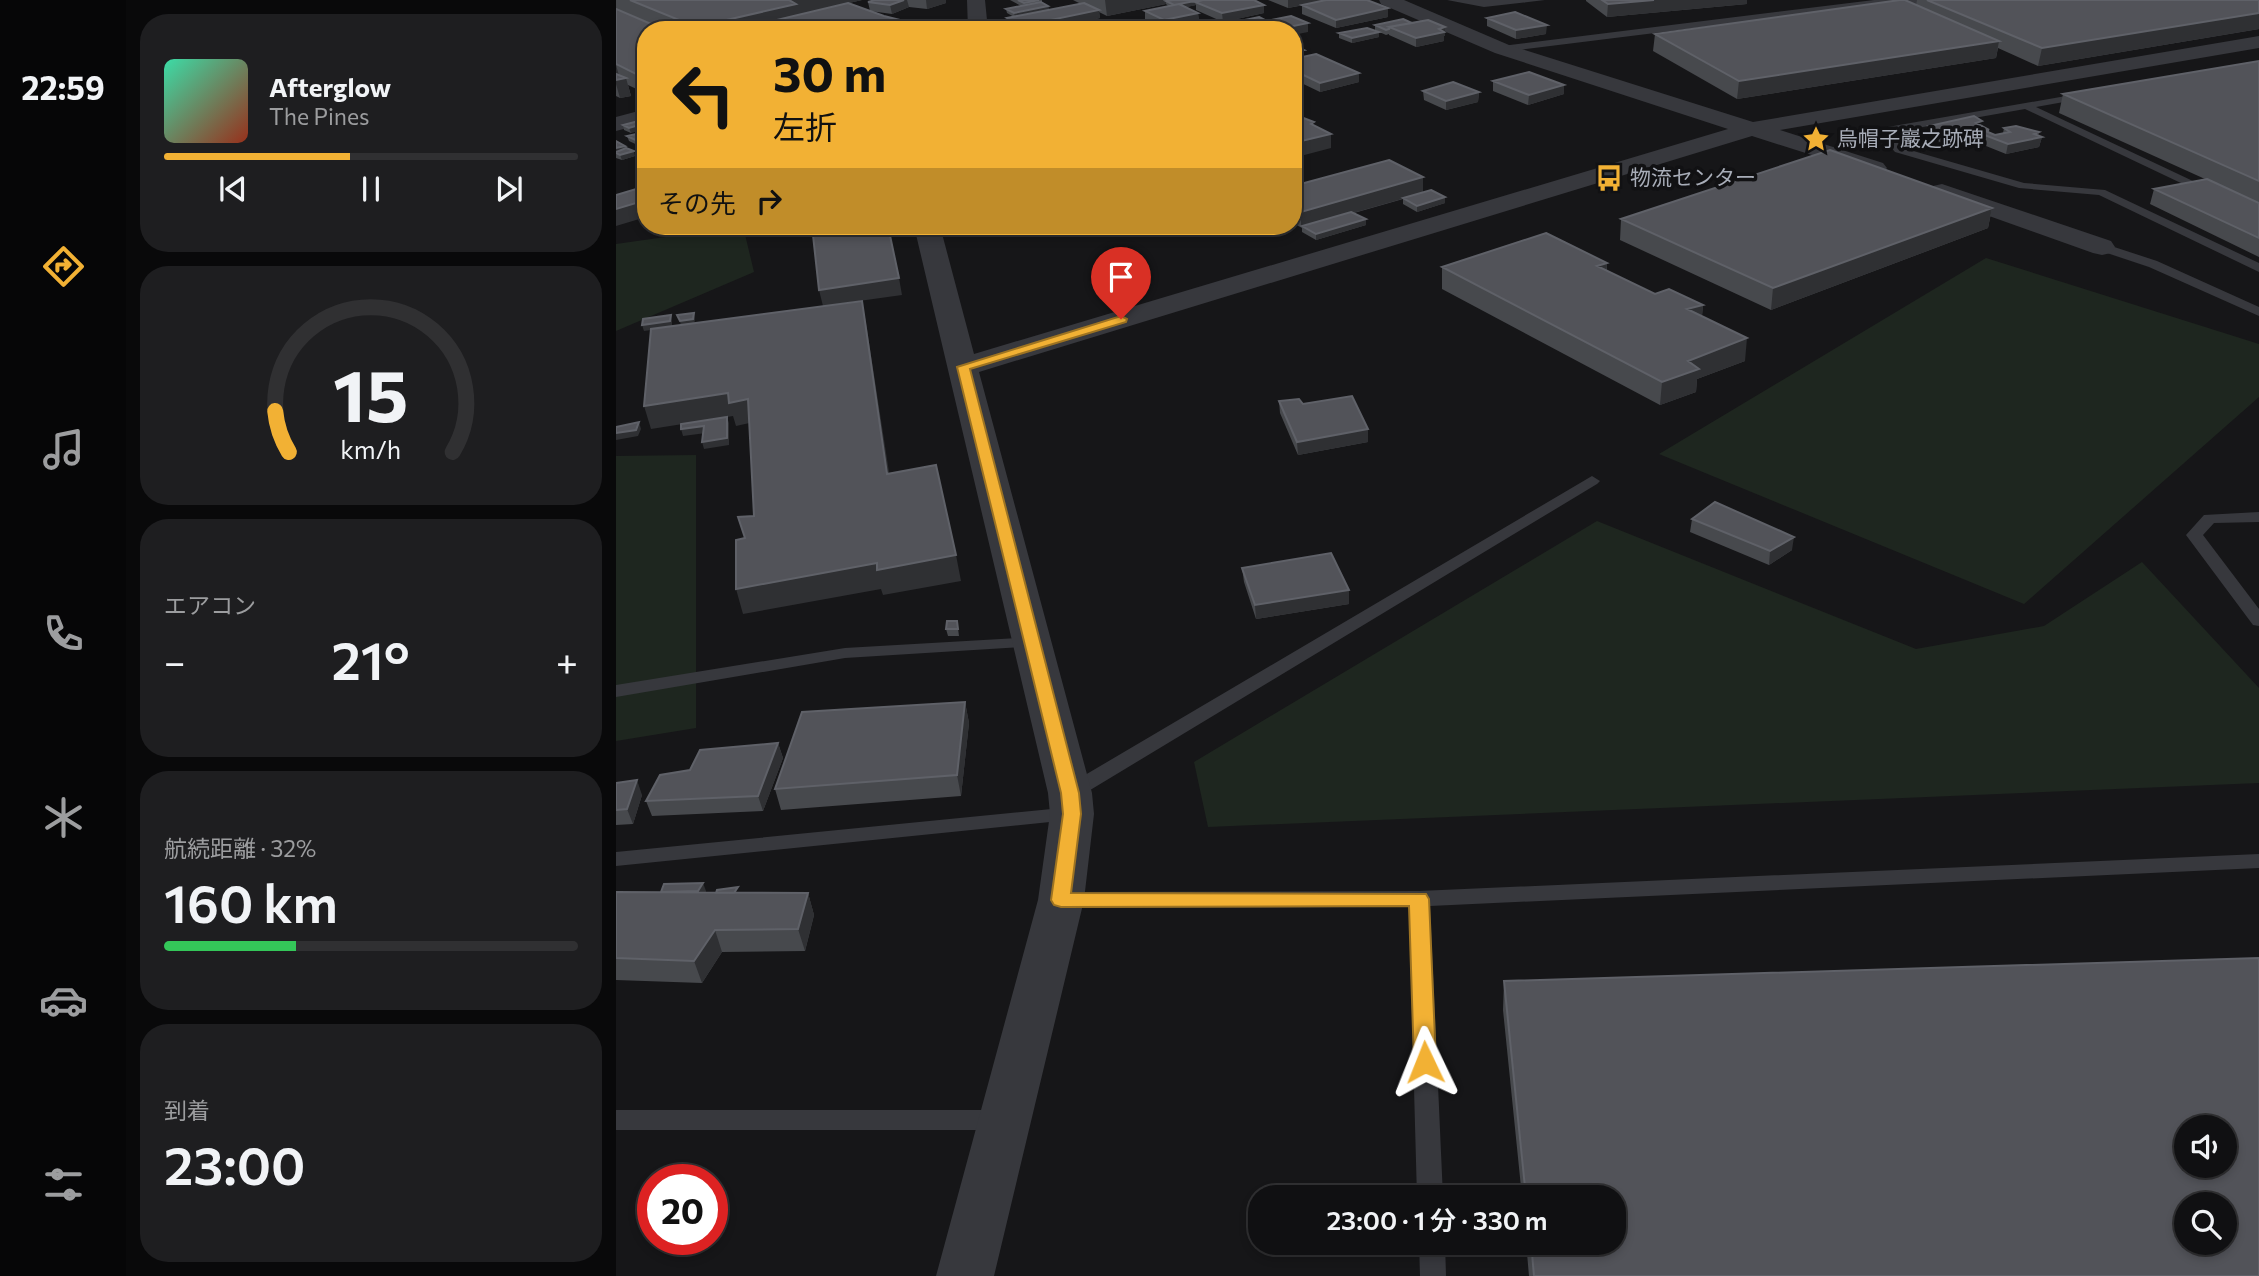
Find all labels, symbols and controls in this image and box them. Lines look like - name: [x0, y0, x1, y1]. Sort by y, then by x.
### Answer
- text: 30 m: [773, 42, 886, 102]
- icon: left: [658, 49, 749, 140]
- text: 22:59: [21, 67, 105, 107]
- text: Afterglow: [269, 71, 391, 102]
- text: The Pines: [269, 102, 370, 130]
- text: 左折: [773, 106, 837, 146]
- place icon: 烏帽子巖之跡碑: [1801, 124, 1831, 154]
- place label: 烏帽子巖之跡碑: [1837, 125, 1984, 150]
- bus stop icon: 物流センター: [1594, 163, 1624, 193]
- place label: 物流センター: [1630, 164, 1756, 189]
- icon: previous: [214, 170, 252, 208]
- icon: pause: [352, 170, 390, 208]
- icon: next: [490, 170, 528, 208]
- icon: right: [750, 182, 788, 220]
- text: その先: [658, 187, 736, 218]
- icon: directions: [39, 242, 88, 291]
- pin: [1091, 247, 1151, 319]
- icon: arrive: [1102, 258, 1140, 296]
- text: 15: [333, 348, 409, 437]
- icon: music: [39, 425, 88, 474]
- text: km/h: [341, 433, 401, 463]
- text: エアコン: [164, 591, 256, 619]
- icon: phone: [39, 609, 88, 658]
- text: 21°: [331, 627, 410, 691]
- text: −: [164, 637, 186, 684]
- text: +: [556, 637, 578, 684]
- icon: climate: [39, 793, 88, 842]
- text: 航続距離 · 32%: [164, 834, 316, 862]
- text: 160 km: [164, 870, 338, 934]
- icon: car: [39, 976, 88, 1025]
- position arrow: [1388, 1025, 1462, 1099]
- text: 到着: [164, 1096, 210, 1124]
- map controls: [2174, 1115, 2237, 1255]
- button: sound: [2174, 1115, 2237, 1178]
- text: 23:00: [164, 1132, 305, 1196]
- icon: filters: [39, 1160, 88, 1209]
- speed limit sign: 20: [637, 1164, 728, 1255]
- button: search: [2174, 1192, 2237, 1255]
- text: 23:00 · 1 分 · 330 m: [1326, 1204, 1548, 1235]

